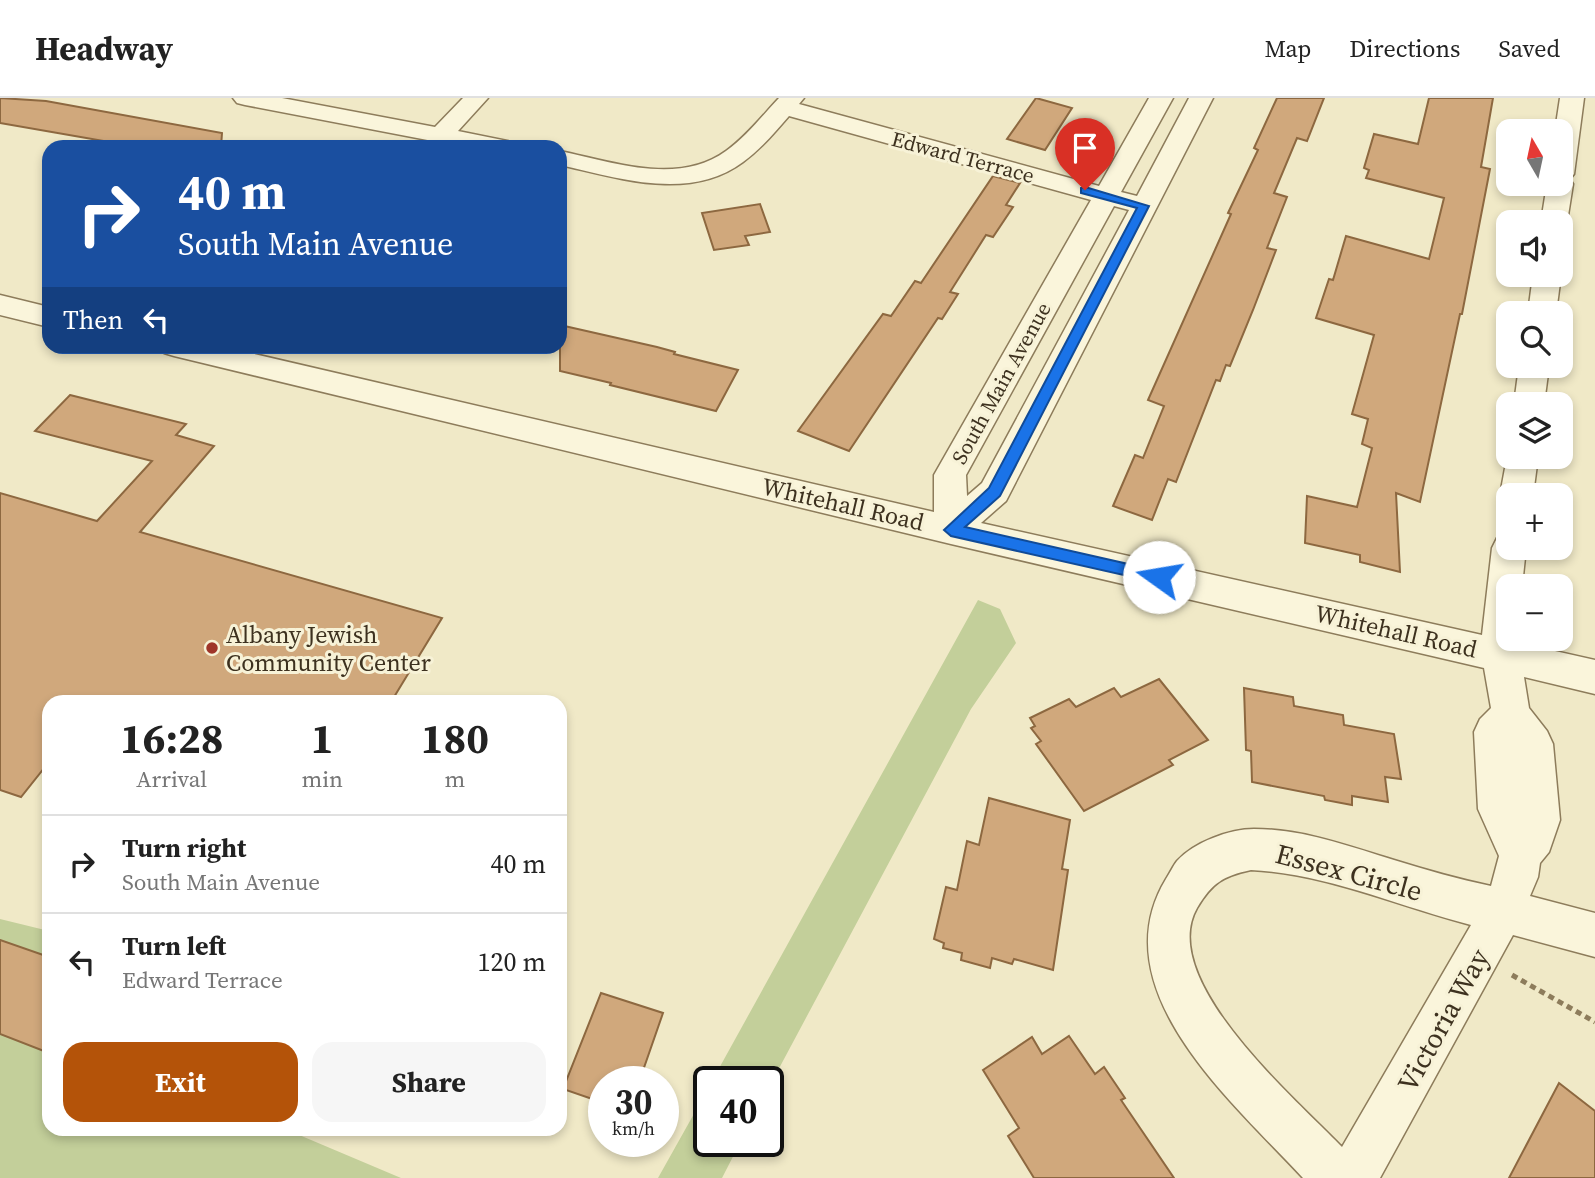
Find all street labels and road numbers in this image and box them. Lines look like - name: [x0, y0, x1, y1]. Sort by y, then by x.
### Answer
- street label: Edward Terrace: [888, 124, 1038, 190]
- street label: South Main Avenue: [945, 297, 1057, 469]
- street label: Whitehall Road: [759, 469, 928, 539]
- street label: Whitehall Road: [1312, 596, 1481, 666]
- street label: Essex Circle: [1272, 834, 1426, 910]
- street label: Victoria Way: [1388, 941, 1498, 1098]

